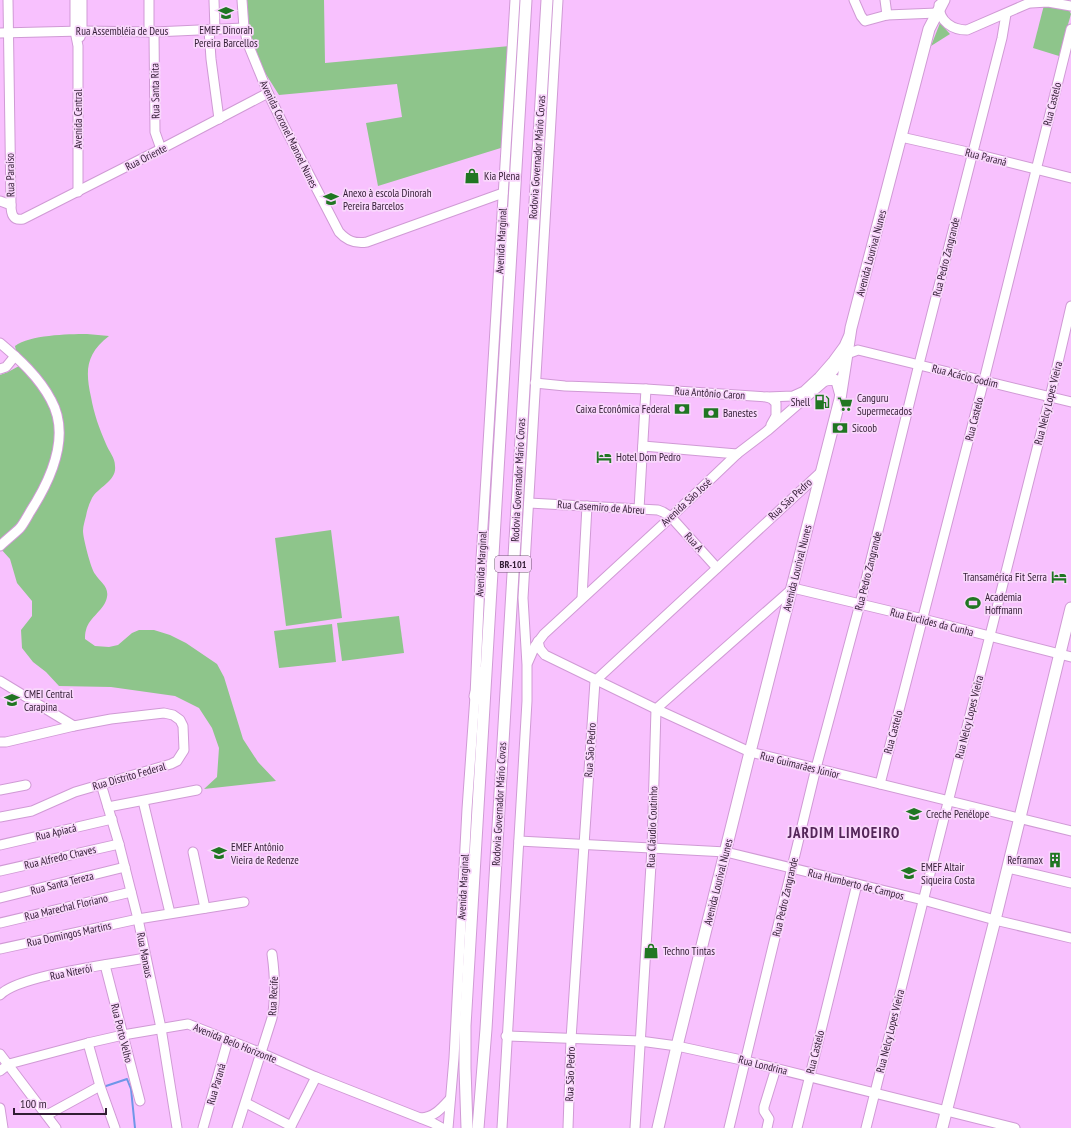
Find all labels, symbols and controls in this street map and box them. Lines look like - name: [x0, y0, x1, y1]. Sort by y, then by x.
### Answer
- school or university icon: EMEF Dinorah Pereira Barcellos: [217, 4, 235, 22]
- place label: EMEF Dinorah Pereira Barcellos: [194, 23, 258, 50]
- street label: Rua Assembléia de Deus: [76, 24, 168, 38]
- street label: Rua Santa Rita: [148, 63, 162, 119]
- street label: Avenida Coronel Manoel Nunes: [257, 78, 321, 190]
- street label: Rua Castelo: [1040, 80, 1064, 127]
- street label: Avenida Central: [71, 89, 85, 149]
- street label: Rodovia Governador Mário Covas: [526, 94, 548, 219]
- street label: Rua Oriente: [123, 140, 170, 173]
- street label: Rua Paraná: [964, 145, 1008, 169]
- street label: Rua Paraíso: [3, 153, 17, 197]
- shop icon: Kia Plena: [463, 167, 481, 185]
- place label: Kia Plena: [484, 169, 520, 183]
- place label: Anexo à escola Dinorah Pereira Barcelos: [343, 186, 432, 213]
- school or university icon: Anexo à escola Dinorah Pereira Barcelos: [322, 190, 340, 208]
- street label: Avenida Marginal: [492, 207, 510, 274]
- street label: Avenida Lourival Nunes: [853, 208, 889, 298]
- street label: Rua Pedro Zangrande: [929, 216, 963, 298]
- street label: Rua Nelcy Lopes Vieira: [1031, 360, 1065, 446]
- street label: Rua Acácio Godim: [930, 361, 1000, 391]
- street label: Rua Antônio Caron: [674, 384, 746, 402]
- place label: Canguru Supermecados: [857, 391, 912, 418]
- fuel station icon: Shell: [813, 393, 831, 411]
- place label: Shell: [791, 395, 810, 409]
- supermarket icon: Canguru Supermecados: [836, 395, 854, 413]
- street label: Rua Castelo: [962, 395, 986, 442]
- bank icon: Caixa Econômica Federal: [673, 400, 691, 418]
- place label: Caixa Econômica Federal: [576, 402, 670, 416]
- bank icon: Banestes: [702, 404, 720, 422]
- place label: Banestes: [723, 406, 757, 420]
- street label: Rodovia Governador Mário Covas: [508, 417, 528, 542]
- bank icon: Sicoob: [831, 419, 849, 437]
- place label: Sicoob: [852, 421, 877, 435]
- hotel icon: Hotel Dom Pedro: [595, 448, 613, 466]
- place label: Hotel Dom Pedro: [616, 450, 681, 464]
- street label: Avenida São José: [658, 475, 715, 529]
- street label: Rua São Pedro: [765, 475, 815, 523]
- street label: Rua Casemiro de Abreu: [557, 497, 645, 517]
- street label: Avenida Lourival Nunes: [779, 523, 815, 613]
- street label: Rua A: [682, 529, 707, 555]
- street label: Avenida Marginal: [472, 530, 490, 597]
- street label: Rua Pedro Zangrande: [851, 530, 885, 612]
- road number: BR-101: [495, 556, 531, 572]
- hotel icon: Transamérica Fit Serra: [1050, 568, 1068, 586]
- place label: Transamérica Fit Serra: [963, 570, 1047, 584]
- place label: Academia Hoffmann: [985, 590, 1023, 617]
- sports icon: Academia Hoffmann: [964, 594, 982, 612]
- street label: Rua Euclides da Cunha: [889, 605, 975, 639]
- street label: Rua Nelcy Lopes Vieira: [952, 674, 986, 760]
- place label: CMEI Central Carapina: [24, 687, 73, 714]
- school or university icon: CMEI Central Carapina: [3, 691, 21, 709]
- street label: Rua Castelo: [880, 708, 906, 755]
- street label: Rua São Pedro: [581, 722, 599, 778]
- street label: Rodovia Governador Mário Covas: [489, 741, 509, 866]
- street label: Rua Guimarães Júnior: [759, 748, 841, 782]
- street label: Rua Distrito Federal: [91, 759, 168, 793]
- street label: Rua Cláudio Coutinho: [644, 786, 660, 868]
- school or university icon: Creche Penélope: [905, 805, 923, 823]
- place label: Creche Penélope: [926, 807, 990, 821]
- street label: Rua Apiacá: [34, 821, 78, 843]
- district label: JARDIM LIMOEIRO: [787, 823, 900, 842]
- street label: Avenida Lourival Nunes: [700, 837, 736, 927]
- place label: EMEF Antônio Vieira de Redenze: [230, 840, 299, 867]
- street label: Rua Alfredo Chaves: [23, 842, 98, 872]
- school or university icon: EMEF Antônio Vieira de Redenze: [210, 844, 228, 862]
- building icon: Reframax: [1046, 851, 1064, 869]
- street label: Avenida Marginal: [454, 853, 472, 920]
- place label: Reframax: [1007, 853, 1043, 867]
- street label: Rua Pedro Zangrande: [769, 856, 801, 938]
- place label: EMEF Altair Siqueira Costa: [921, 860, 975, 887]
- school or university icon: EMEF Altair Siqueira Costa: [900, 864, 918, 882]
- street label: Rua Humberto de Campos: [806, 865, 906, 903]
- street label: Rua Santa Tereza: [29, 868, 95, 898]
- street label: Rua Marechal Floriano: [23, 891, 109, 923]
- street label: Rua Domingos Martins: [26, 918, 113, 950]
- street label: Rua Manaus: [134, 931, 156, 979]
- shop icon: Techno Tintas: [642, 942, 660, 960]
- place label: Techno Tintas: [663, 944, 715, 958]
- street label: Rua Niterói: [49, 961, 93, 983]
- street label: Rua Recife: [265, 975, 281, 1016]
- street label: Rua Nelcy Lopes Vieira: [873, 988, 907, 1074]
- street label: Rua Porto Velho: [108, 1002, 136, 1064]
- street label: Avenida Belo Horizonte: [191, 1020, 279, 1066]
- street label: Rua Castelo: [803, 1028, 827, 1075]
- street label: Rua São Pedro: [562, 1046, 578, 1102]
- street label: Rua Londrina: [737, 1052, 789, 1078]
- street label: Rua Paraná: [203, 1062, 229, 1106]
- scale bar: [14, 1090, 106, 1116]
- text: 100 m: [20, 1096, 47, 1111]

